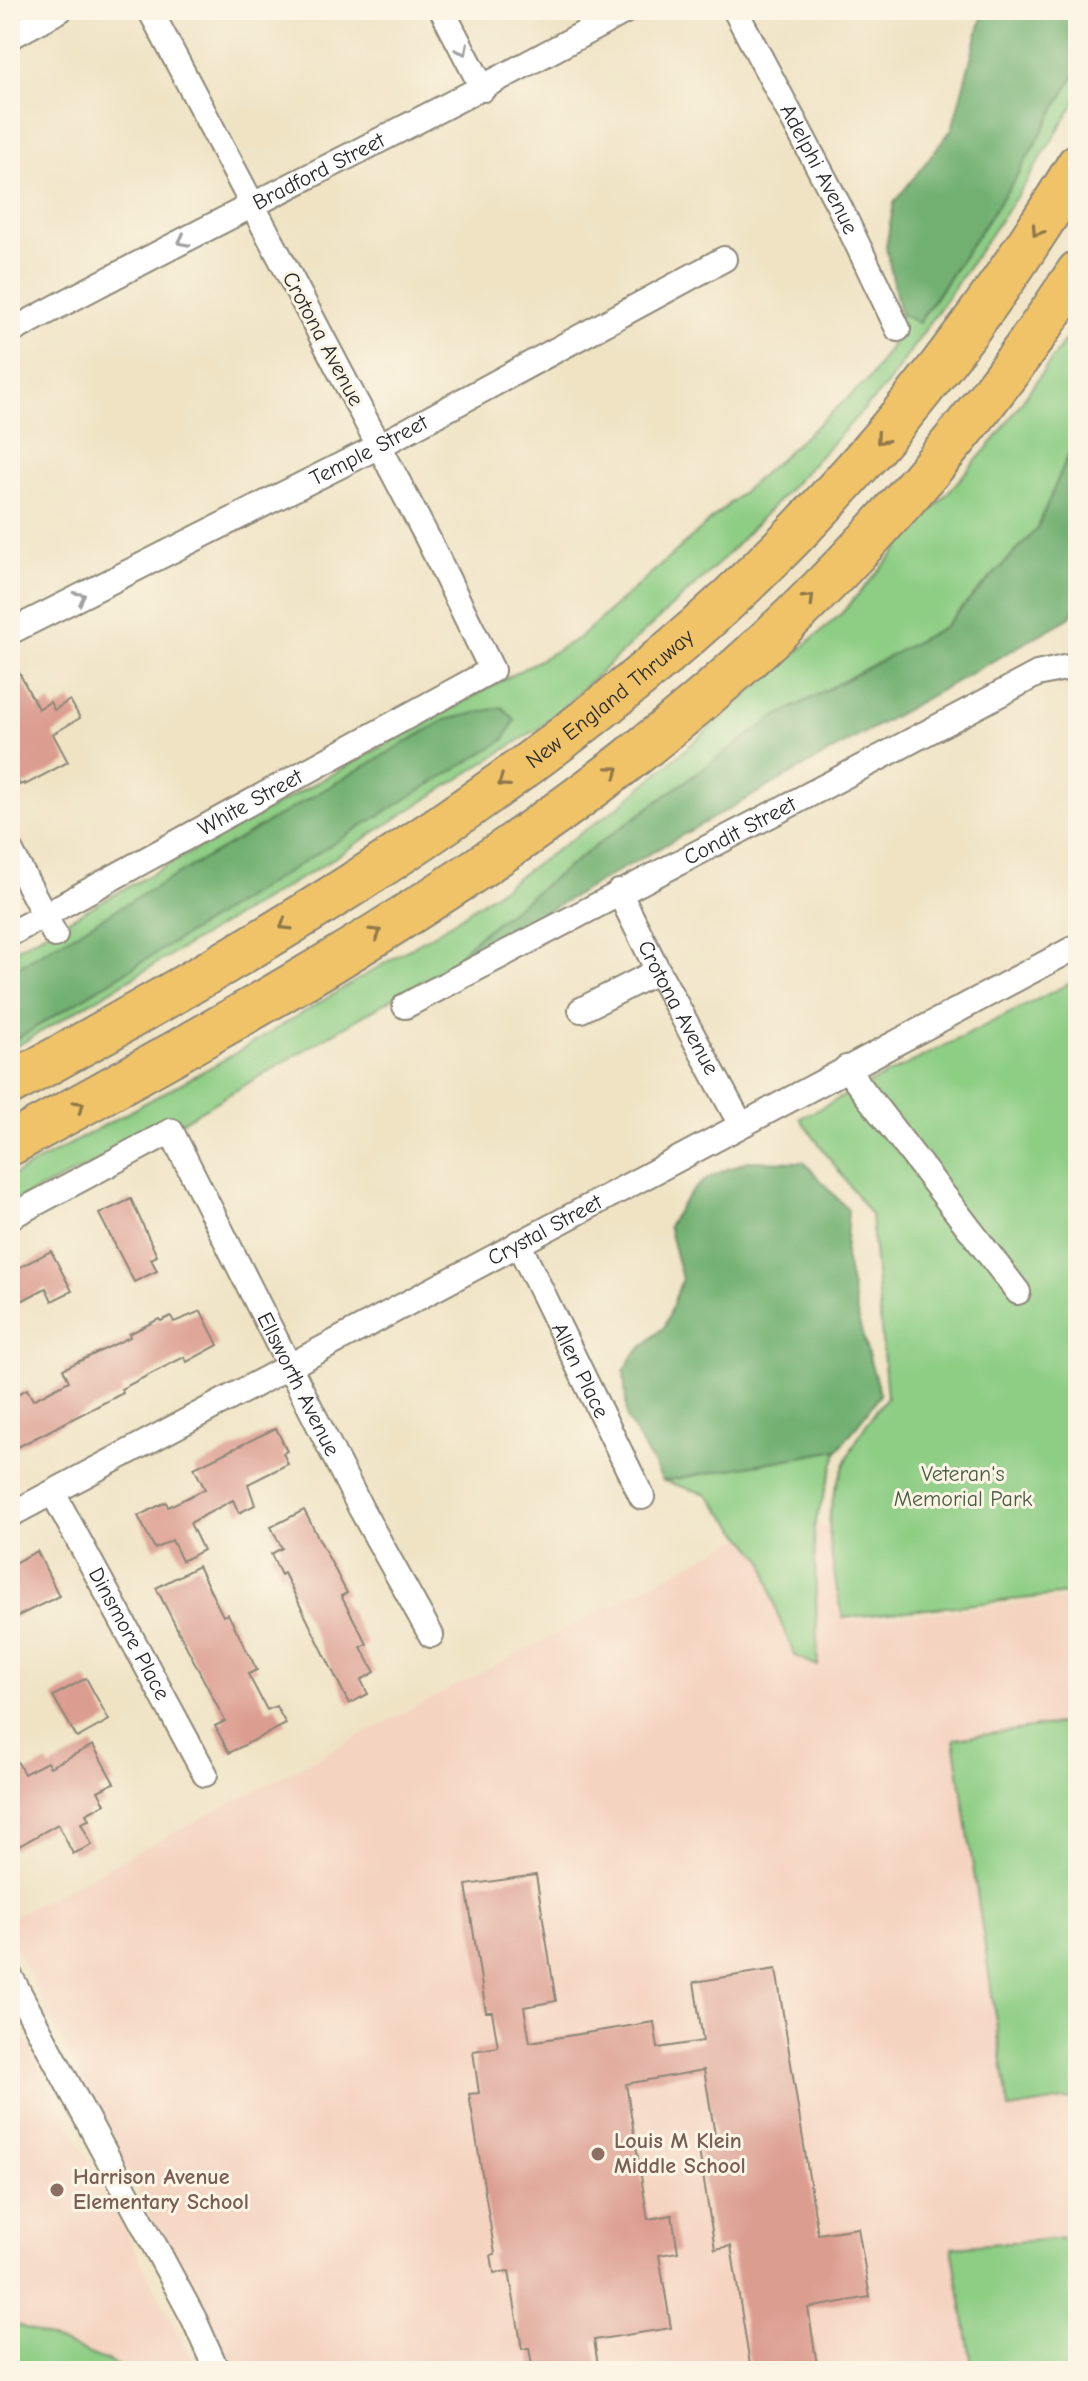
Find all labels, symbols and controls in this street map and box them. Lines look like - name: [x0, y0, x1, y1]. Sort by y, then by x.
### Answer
- one-way arrow: [453, 41, 468, 56]
- street label: Adelphi Avenue: [774, 100, 864, 238]
- street label: Bradford Street: [248, 127, 390, 216]
- one-way arrow: [1031, 222, 1046, 236]
- one-way arrow: [177, 232, 192, 247]
- street label: Crotona Avenue: [277, 267, 369, 411]
- street label: Temple Street: [306, 409, 433, 492]
- one-way arrow: [876, 429, 890, 444]
- one-way arrow: [71, 591, 86, 607]
- one-way arrow: [800, 594, 814, 608]
- street label: New England Thruway: [521, 624, 699, 774]
- street label: White Street: [194, 763, 308, 841]
- one-way arrow: [605, 766, 619, 781]
- one-way arrow: [497, 772, 511, 787]
- street label: Condit Street: [679, 791, 801, 871]
- one-way arrow: [279, 915, 294, 930]
- one-way arrow: [367, 928, 382, 943]
- street label: Crotona Avenue: [632, 936, 725, 1079]
- one-way arrow: [70, 1100, 84, 1116]
- street label: Crystal Street: [483, 1189, 607, 1271]
- street label: Ellsworth Avenue: [251, 1308, 345, 1461]
- street label: Allen Place: [546, 1319, 615, 1423]
- park label: Veteran's Memorial Park: [894, 1461, 1033, 1512]
- street label: Dinsmore Place: [83, 1563, 176, 1705]
- place label: Louis M Klein Middle School: [614, 2128, 746, 2179]
- marker: Louis M Klein Middle School: [589, 2145, 607, 2163]
- place label: Harrison Avenue Elementary School: [73, 2164, 249, 2215]
- marker: Harrison Avenue Elementary School: [48, 2181, 66, 2199]

